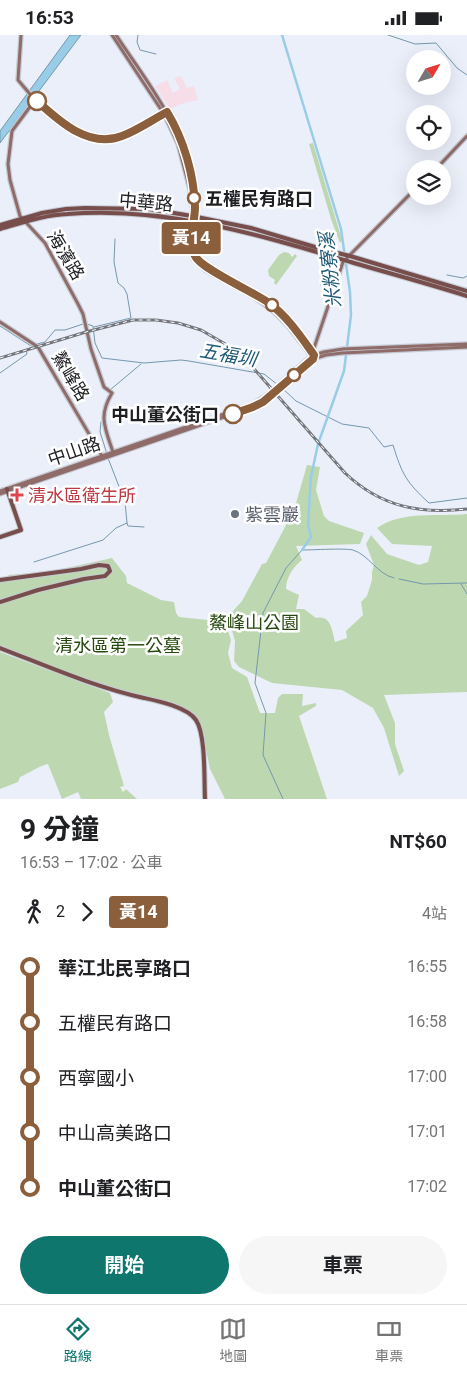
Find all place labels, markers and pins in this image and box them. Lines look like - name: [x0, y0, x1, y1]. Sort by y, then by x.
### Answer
- unlabelled marker: [27, 91, 47, 111]
- place label: 五權民有路口: [205, 188, 313, 209]
- marker: 五權民有路口: [187, 191, 201, 205]
- unlabelled marker: [265, 298, 279, 312]
- unlabelled marker: [287, 368, 301, 382]
- place label: 中山董公街口: [111, 404, 219, 425]
- marker: 中山董公街口: [223, 404, 243, 424]
- place label: 清水區衛生所: [28, 485, 136, 506]
- marker: 清水區衛生所: [10, 488, 24, 502]
- place label: 紫雲巖: [245, 504, 299, 525]
- marker: 紫雲巖: [229, 508, 241, 520]

